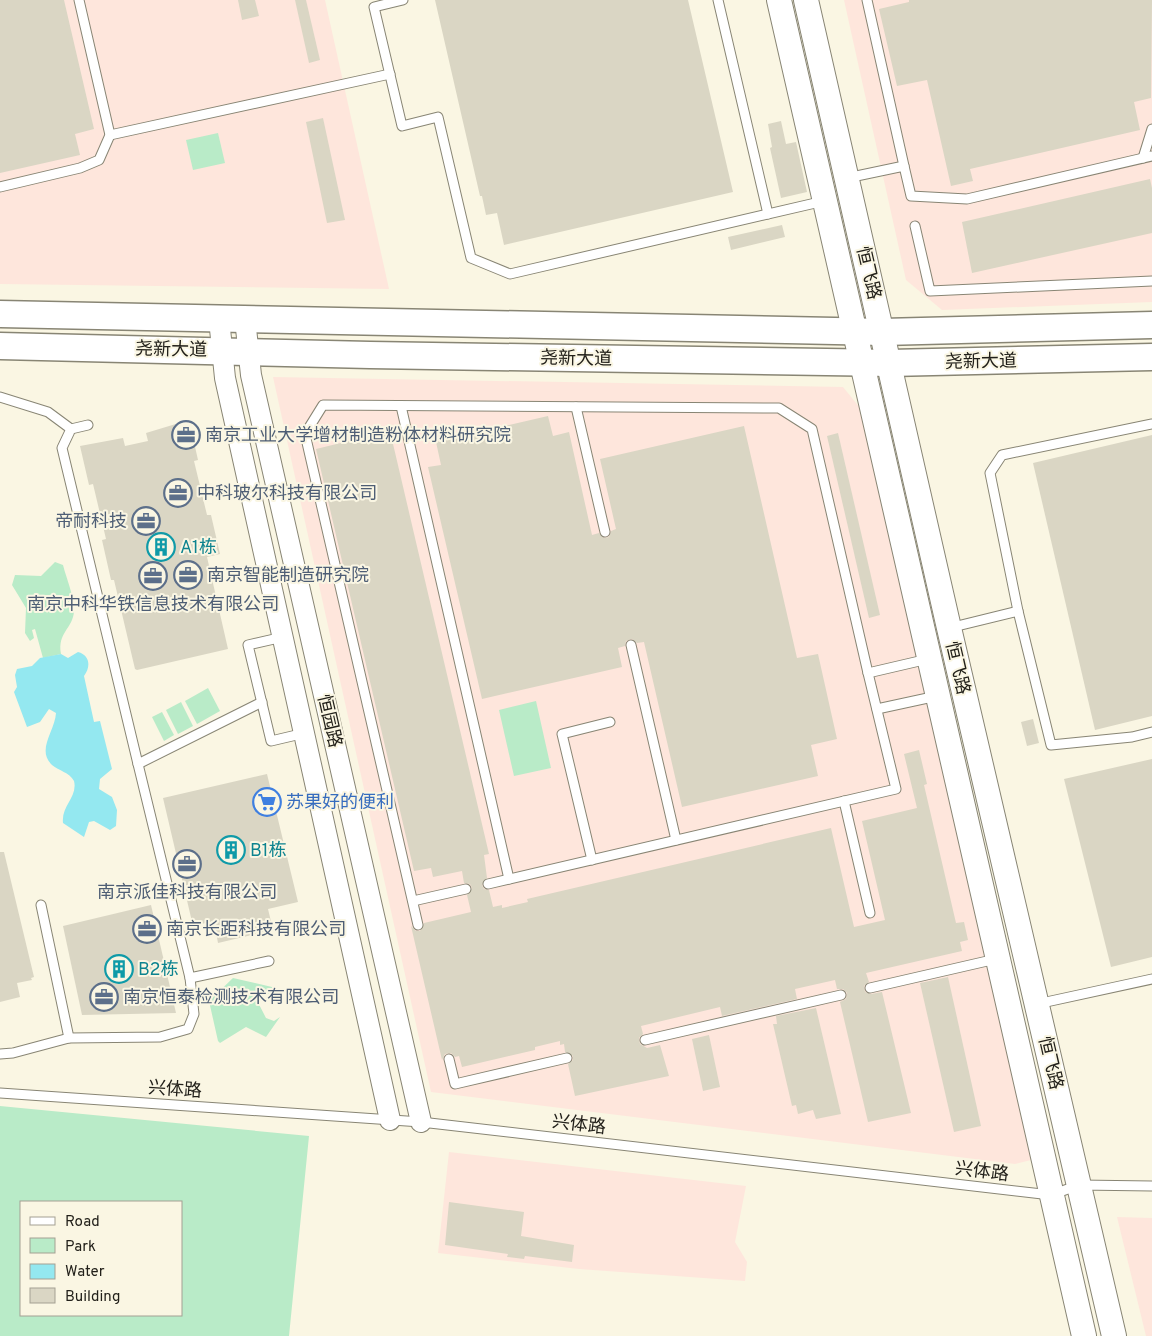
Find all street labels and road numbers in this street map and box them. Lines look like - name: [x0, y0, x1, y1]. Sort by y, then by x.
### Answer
- street label: 恒飞路: [850, 244, 885, 302]
- street label: 尧新大道: [135, 338, 207, 363]
- street label: 尧新大道: [540, 347, 612, 372]
- street label: 尧新大道: [945, 350, 1017, 375]
- street label: 恒飞路: [939, 639, 974, 697]
- street label: 恒园路: [311, 692, 346, 750]
- street label: 恒飞路: [1032, 1034, 1067, 1092]
- street label: 兴体路: [147, 1077, 203, 1104]
- street label: 兴体路: [551, 1111, 607, 1140]
- street label: 兴体路: [954, 1158, 1010, 1187]

